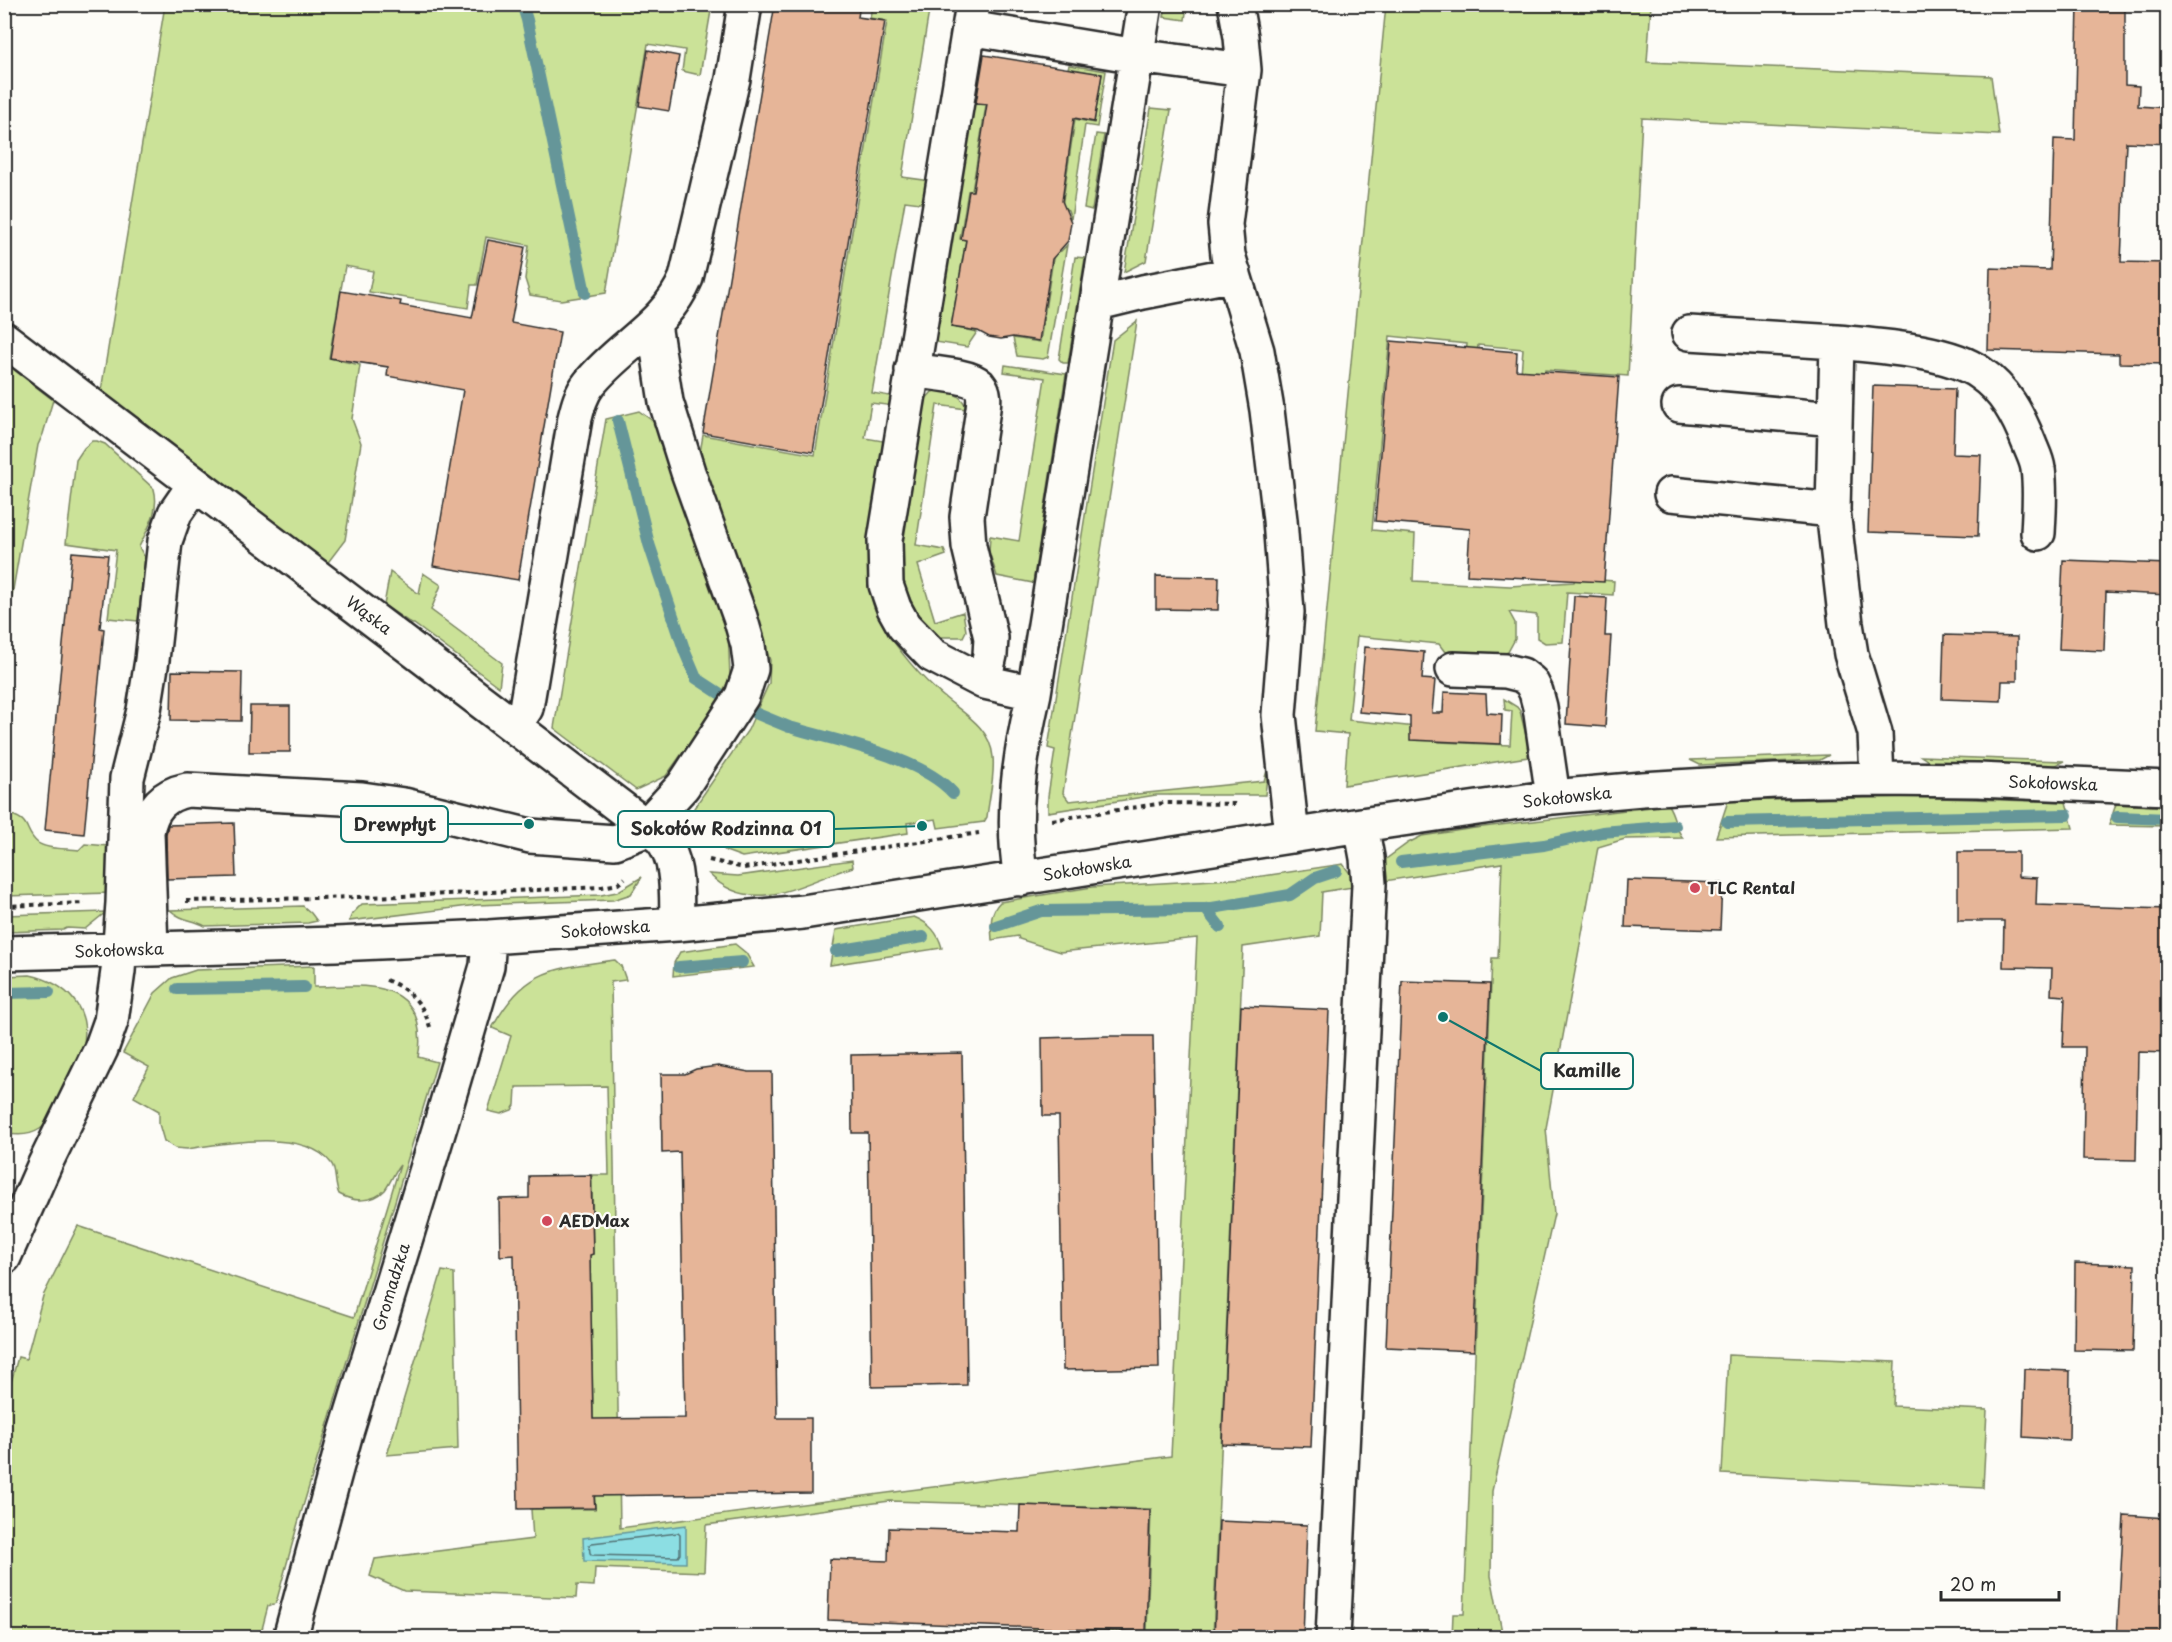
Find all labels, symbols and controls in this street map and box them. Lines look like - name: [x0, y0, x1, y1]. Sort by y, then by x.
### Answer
- street label: Wąska: [342, 589, 398, 639]
- street label: Sokołowska: [2008, 768, 2098, 796]
- street label: Sokołowska: [1521, 779, 1613, 813]
- callout: Drewpłyt: [341, 806, 448, 842]
- text: Drewpłyt: [354, 810, 437, 837]
- callout: Sokołów Rodzinna 01: [618, 811, 834, 847]
- text: Sokołów Rodzinna 01: [630, 814, 822, 841]
- street label: Sokołowska: [1041, 848, 1133, 886]
- place label: TLC Rental: [1707, 875, 1795, 899]
- marker: TLC Rental: [1688, 881, 1702, 895]
- street label: Sokołowska: [559, 913, 650, 943]
- street label: Sokołowska: [74, 935, 164, 963]
- callout: Kamille: [1541, 1053, 1633, 1089]
- text: Kamille: [1553, 1056, 1621, 1083]
- place label: AEDMax: [558, 1208, 630, 1232]
- marker: AEDMax: [540, 1214, 554, 1228]
- street label: Gromadzka: [365, 1239, 415, 1334]
- scale bar: [1941, 1564, 2060, 1602]
- text: 20 m: [1950, 1570, 1996, 1597]

